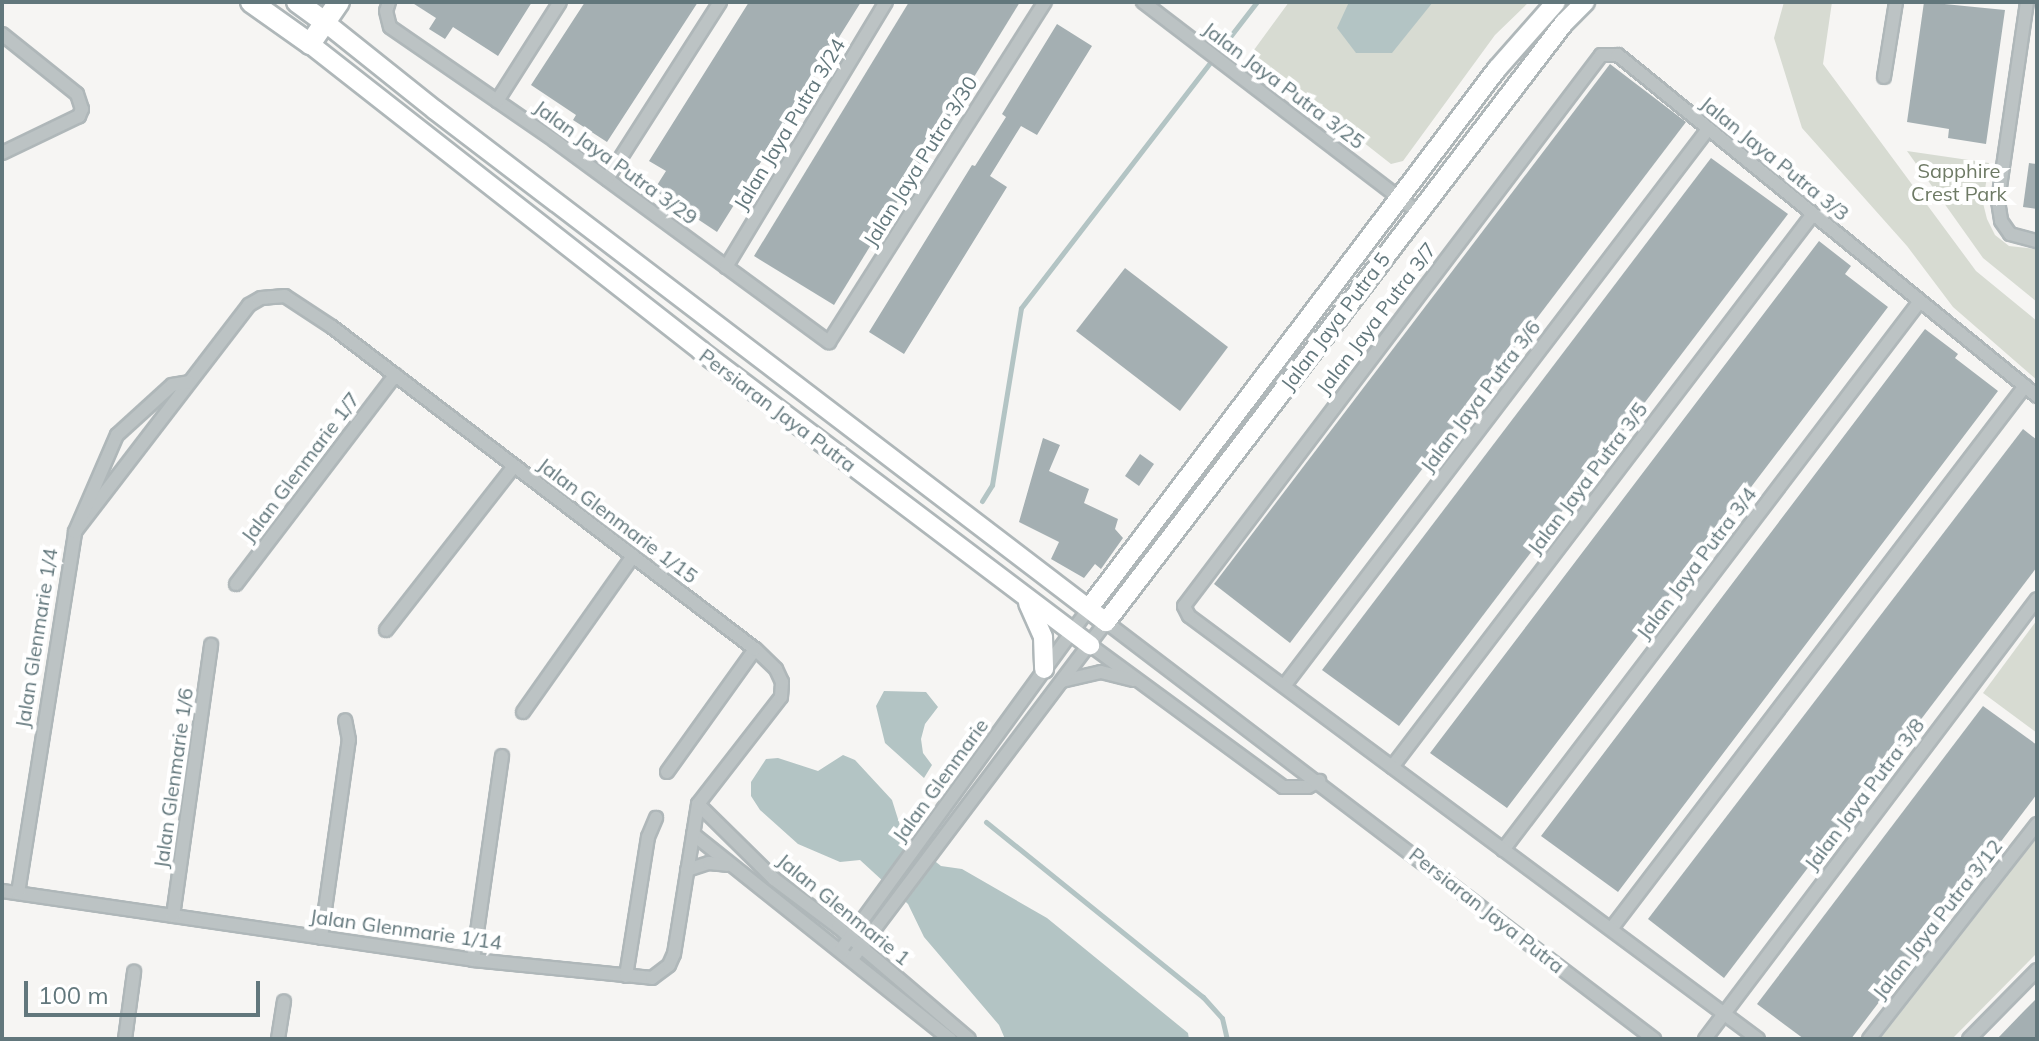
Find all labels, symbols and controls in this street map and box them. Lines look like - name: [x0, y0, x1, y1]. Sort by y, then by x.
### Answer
- street label: Jalan Jaya Putra 3/25: [1199, 16, 1369, 154]
- street label: Jalan Jaya Putra 3/24: [728, 34, 850, 214]
- street label: Jalan Jaya Putra 3/30: [858, 72, 982, 250]
- street label: Jalan Jaya Putra 3/3: [1696, 91, 1854, 225]
- street label: Jalan Jaya Putra 3/29: [530, 95, 702, 229]
- park label: Sapphire Crest Park: [1911, 159, 2007, 206]
- street label: Jalan Jaya Putra 3/7: [1311, 237, 1441, 399]
- street label: Jalan Jaya Putra 5: [1275, 247, 1395, 395]
- street label: Jalan Jaya Putra 3/6: [1415, 315, 1545, 477]
- street label: Persiaran Jaya Putra: [695, 343, 861, 477]
- street label: Jalan Glenmarie 1/7: [236, 387, 364, 547]
- street label: Jalan Jaya Putra 3/5: [1522, 397, 1652, 559]
- street label: Jalan Glenmarie 1/15: [533, 452, 703, 588]
- street label: Jalan Jaya Putra 3/4: [1631, 482, 1761, 644]
- street label: Jalan Glenmarie 1/4: [10, 546, 62, 730]
- street label: Jalan Glenmarie 1/6: [148, 686, 198, 870]
- street label: Jalan Jaya Putra 3/8: [1799, 713, 1929, 875]
- street label: Jalan Glenmarie: [887, 714, 993, 846]
- street label: Jalan Jaya Putra 3/12: [1867, 834, 2007, 1004]
- street label: Persiaran Jaya Putra: [1405, 842, 1569, 978]
- street label: Jalan Glenmarie 1: [773, 848, 915, 970]
- street label: Jalan Glenmarie 1/14: [308, 904, 504, 954]
- scale bar: [28, 965, 264, 1015]
- text: 100 m: [38, 980, 109, 1010]

